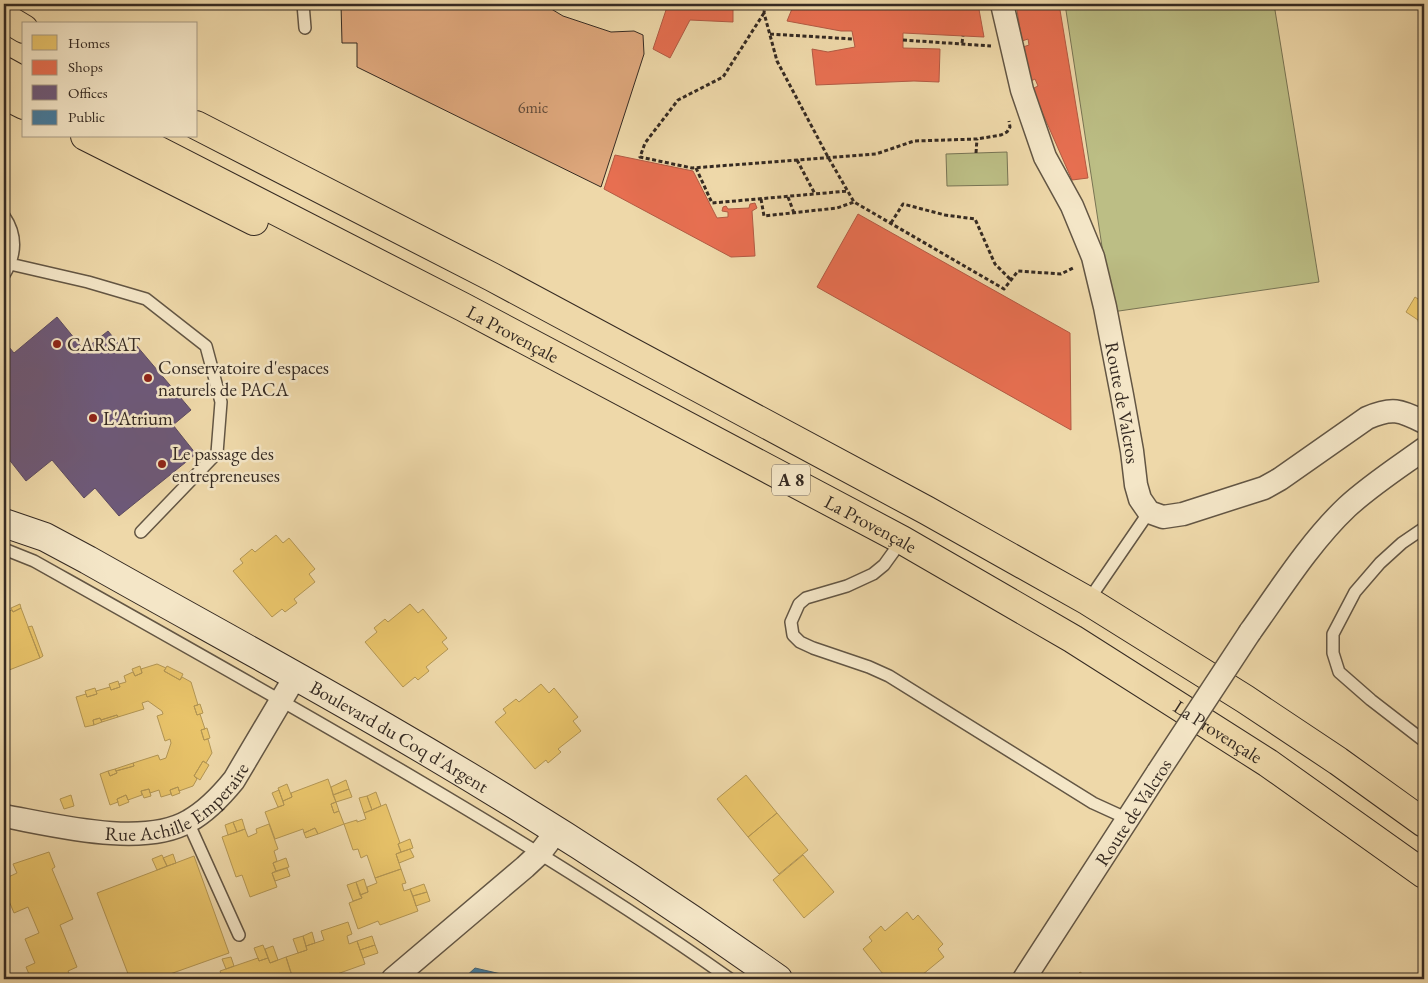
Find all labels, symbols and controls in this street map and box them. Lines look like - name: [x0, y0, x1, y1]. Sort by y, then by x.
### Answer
- legend: [22, 22, 198, 138]
- text: Homes: [68, 33, 110, 52]
- text: Shops: [68, 57, 103, 76]
- text: Offices: [68, 83, 108, 102]
- house number: 6mic: [518, 97, 548, 118]
- text: Public: [68, 107, 105, 126]
- street label: La Provençale: [462, 299, 563, 369]
- place label: CARSAT: [67, 332, 140, 357]
- marker: CARSAT: [51, 338, 63, 350]
- street label: Route de Valcros: [1099, 340, 1145, 465]
- place label: Conservatoire d'espaces naturels de PACA: [158, 355, 329, 402]
- marker: Conservatoire d'espaces naturels de PACA: [142, 372, 154, 384]
- place label: L'Atrium: [103, 406, 173, 431]
- marker: L'Atrium: [87, 412, 99, 424]
- place label: Le passage des entrepreneuses: [172, 441, 280, 488]
- marker: Le passage des entrepreneuses: [156, 458, 168, 470]
- road number: A 8: [772, 464, 810, 496]
- street label: La Provençale: [820, 489, 921, 559]
- street label: Boulevard du Coq d'Argent: [306, 675, 493, 799]
- street label: La Provençale: [1169, 694, 1267, 769]
- street label: Route de Valcros: [1089, 754, 1177, 871]
- street label: Rue Achille Emperaire: [104, 758, 254, 847]

